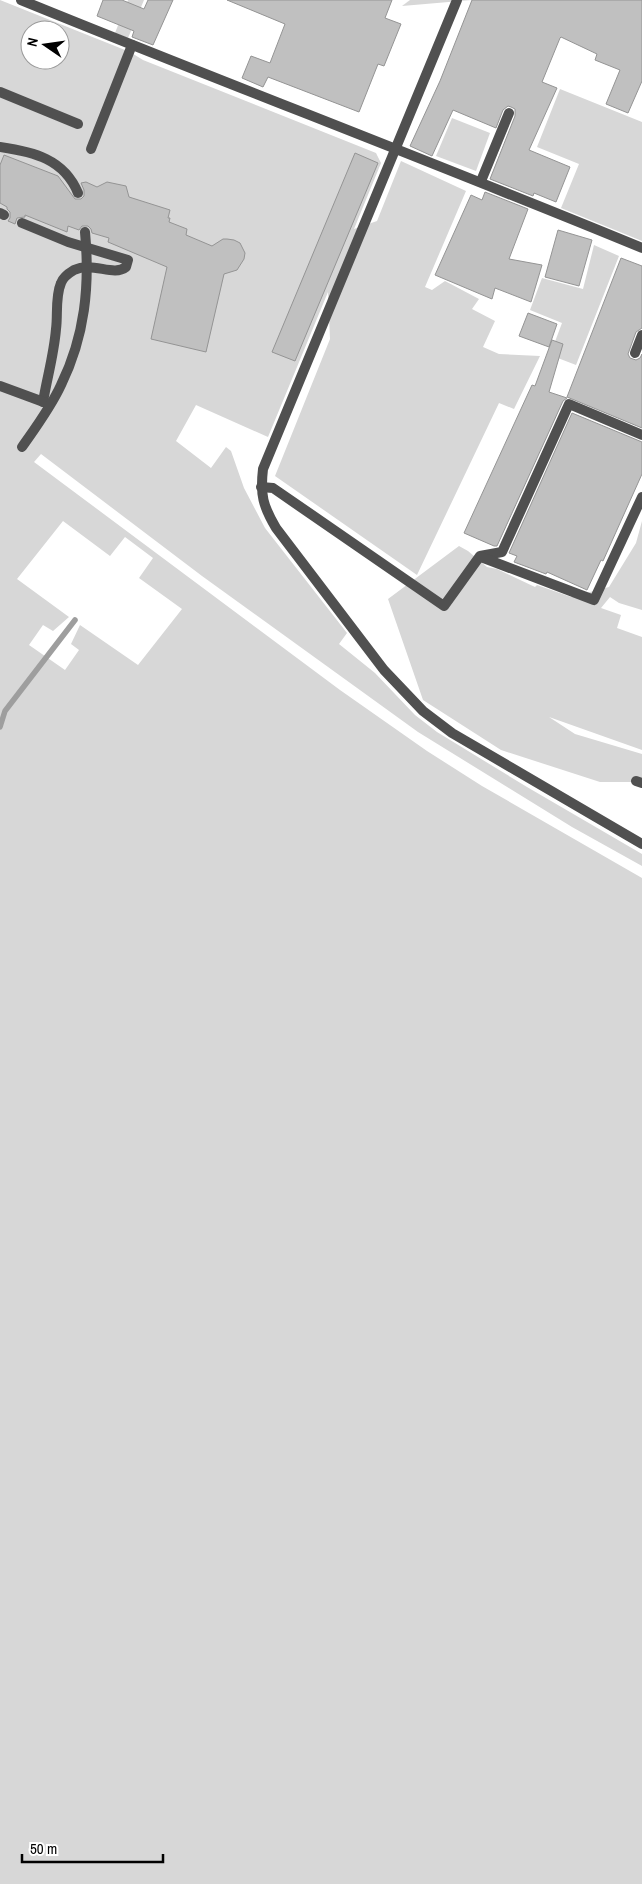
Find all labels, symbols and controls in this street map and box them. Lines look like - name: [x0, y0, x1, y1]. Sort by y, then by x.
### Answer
- north arrow: [20, 20, 70, 70]
- text: N: [23, 36, 42, 48]
- scale bar: [22, 1832, 164, 1864]
- text: 50 m: [30, 1838, 57, 1859]

